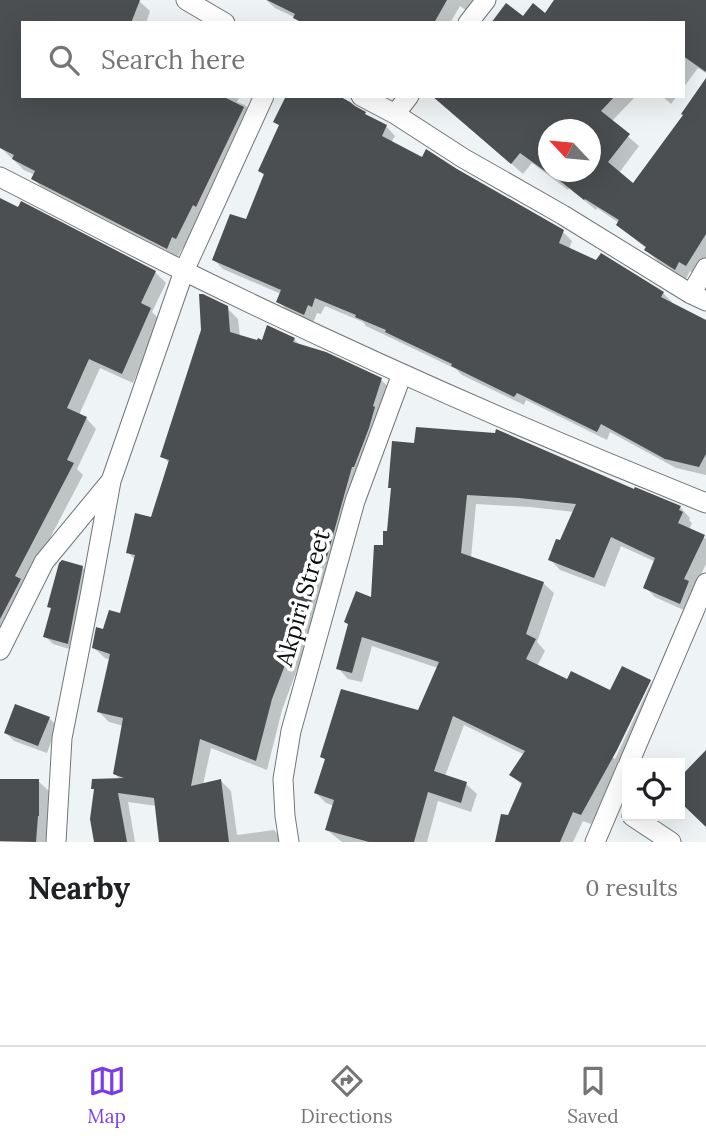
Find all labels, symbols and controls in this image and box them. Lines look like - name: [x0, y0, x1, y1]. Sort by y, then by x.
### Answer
- search box: [21, 21, 685, 98]
- icon: search: [45, 41, 83, 79]
- text: Search here: [101, 43, 245, 76]
- north arrow: [538, 119, 601, 182]
- street label: Akpiri Street: [268, 525, 337, 671]
- map controls: [622, 758, 685, 821]
- button: locate: [622, 758, 685, 821]
- text: Nearby: [28, 869, 130, 907]
- text: 0 results: [585, 873, 678, 902]
- tab: Map: [87, 1062, 126, 1128]
- tab: Directions: [301, 1062, 393, 1128]
- tab: Saved: [567, 1062, 619, 1128]

